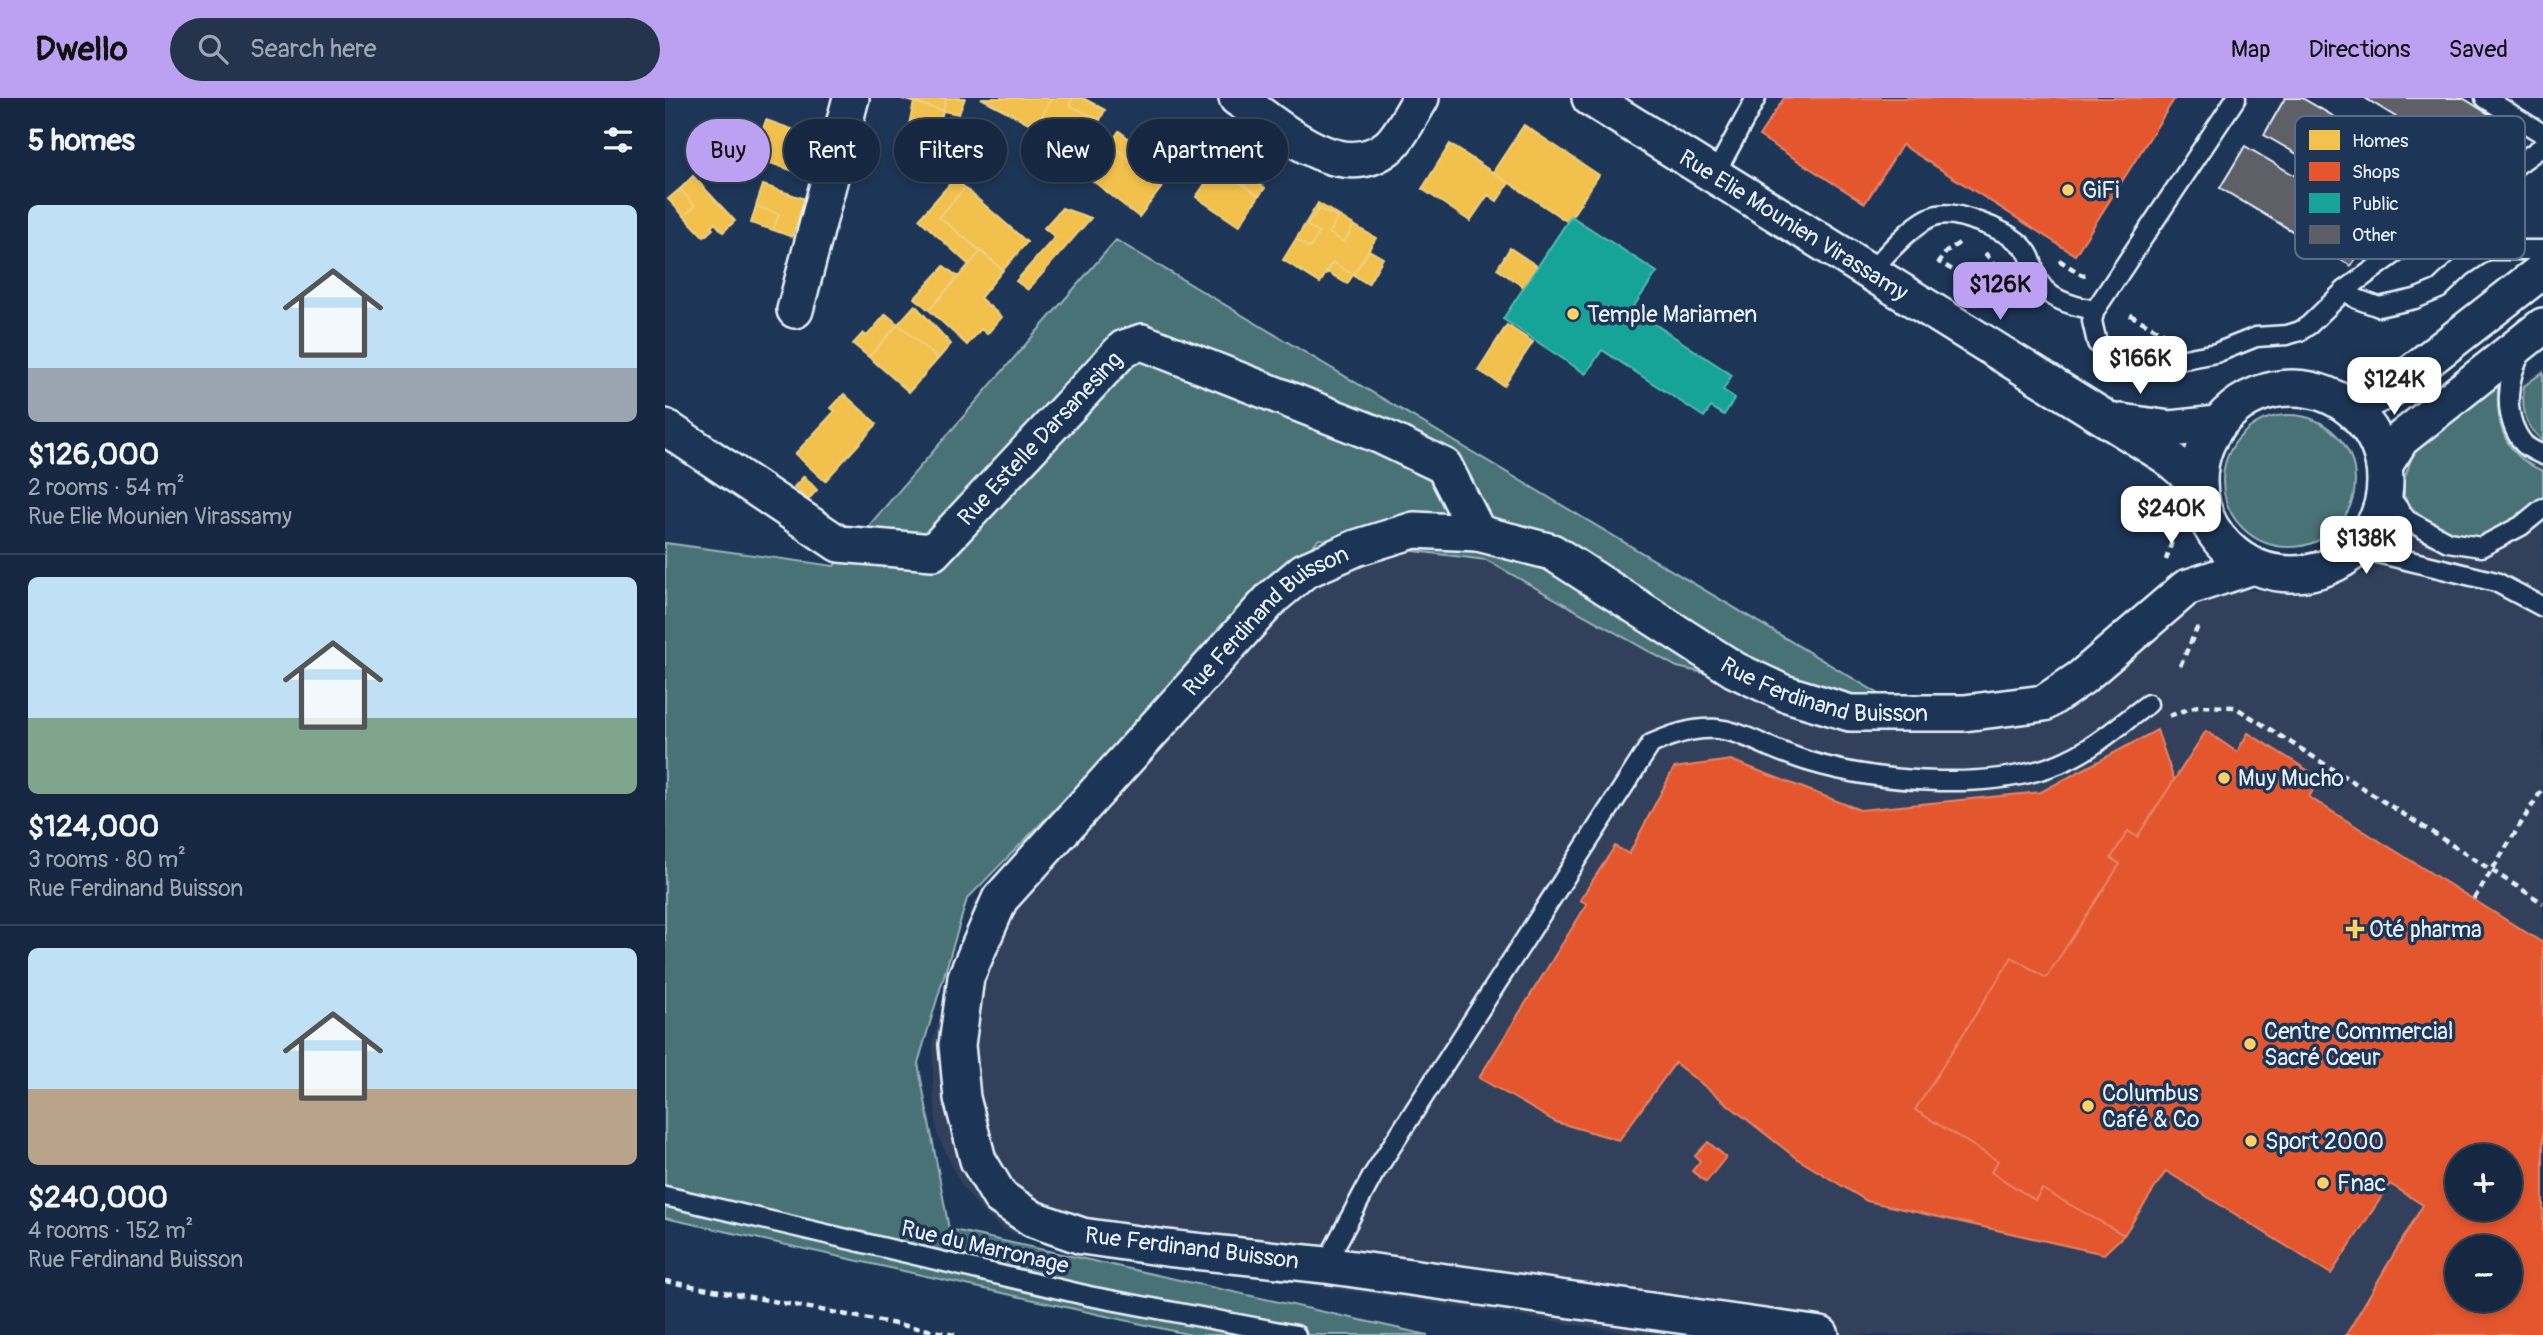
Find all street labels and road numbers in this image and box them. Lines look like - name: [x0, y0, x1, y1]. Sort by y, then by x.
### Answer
- street label: Rue Elie Mounien Virassamy: [1674, 143, 1914, 307]
- street label: Rue Estelle Darsanesing: [951, 345, 1128, 531]
- street label: Rue Ferdinand Buisson: [1176, 539, 1353, 702]
- street label: Rue Ferdinand Buisson: [1715, 650, 1928, 728]
- street label: Rue du Marronage: [898, 1214, 1072, 1281]
- street label: Rue Ferdinand Buisson: [1083, 1220, 1301, 1276]

